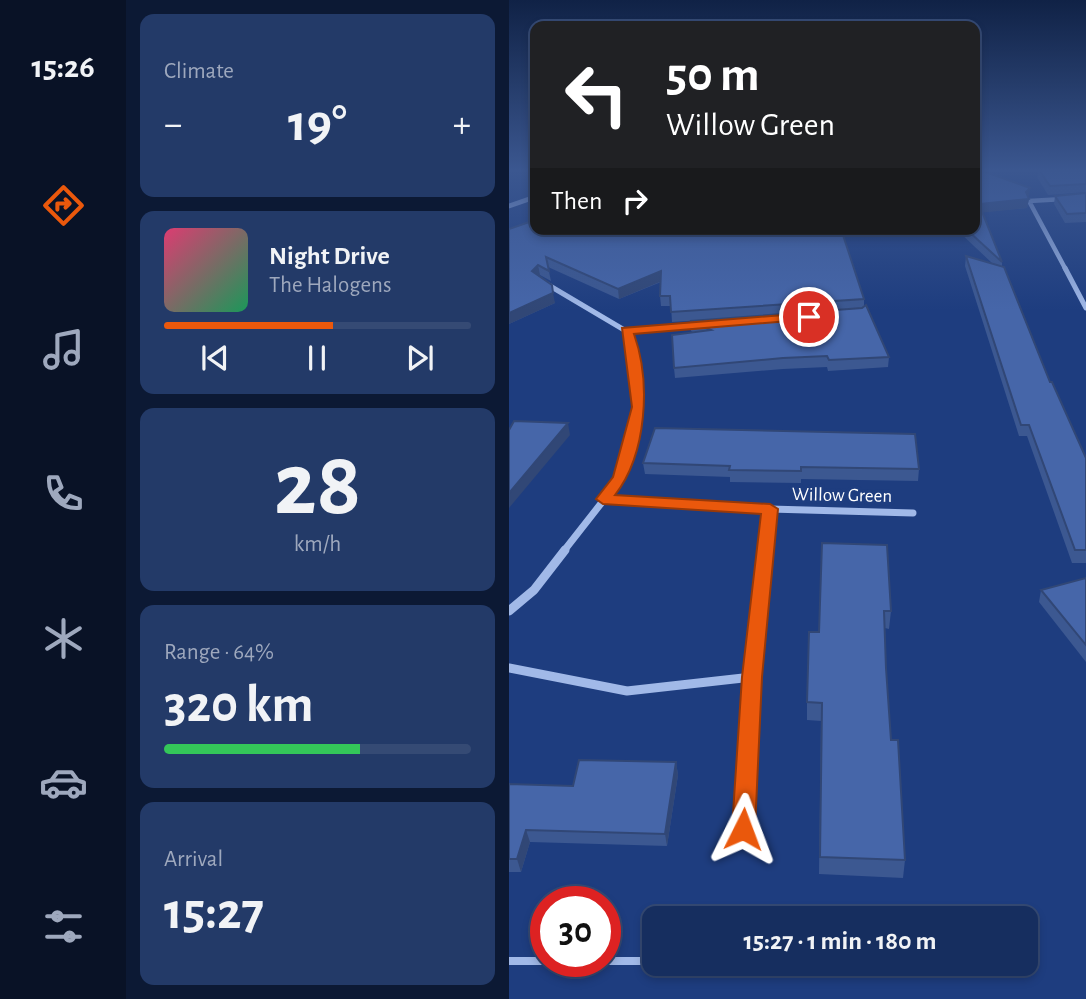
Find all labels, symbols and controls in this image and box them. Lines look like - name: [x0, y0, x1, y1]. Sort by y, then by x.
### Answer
- icon: left: [551, 49, 642, 140]
- text: 15:26: [31, 51, 95, 83]
- text: 50 m: [666, 51, 760, 100]
- text: Climate: [164, 60, 234, 83]
- text: 19°: [288, 98, 347, 150]
- text: −: [164, 106, 182, 144]
- text: +: [453, 106, 471, 144]
- text: Willow Green: [666, 109, 835, 141]
- icon: directions: [39, 181, 88, 230]
- icon: right: [616, 182, 654, 220]
- text: Then: [551, 188, 602, 214]
- text: Night Drive: [269, 243, 390, 269]
- text: The Halogens: [269, 274, 391, 297]
- pin: [779, 287, 839, 347]
- icon: arrive: [790, 298, 828, 336]
- icon: music: [39, 325, 88, 374]
- icon: previous: [196, 339, 234, 377]
- icon: pause: [298, 339, 336, 377]
- icon: next: [401, 339, 439, 377]
- text: 28: [274, 440, 361, 531]
- icon: phone: [39, 469, 88, 518]
- street label: Willow Green: [792, 485, 892, 506]
- text: km/h: [294, 533, 341, 556]
- icon: climate: [39, 614, 88, 663]
- text: Range · 64%: [164, 641, 274, 664]
- text: 320 km: [164, 679, 314, 731]
- icon: car: [39, 758, 88, 807]
- position arrow: [706, 792, 780, 866]
- text: Arrival: [164, 848, 223, 871]
- text: 15:27: [164, 886, 264, 938]
- speed limit sign: 30: [530, 886, 621, 977]
- icon: filters: [39, 902, 88, 951]
- text: 15:27 · 1 min · 180 m: [743, 928, 937, 954]

